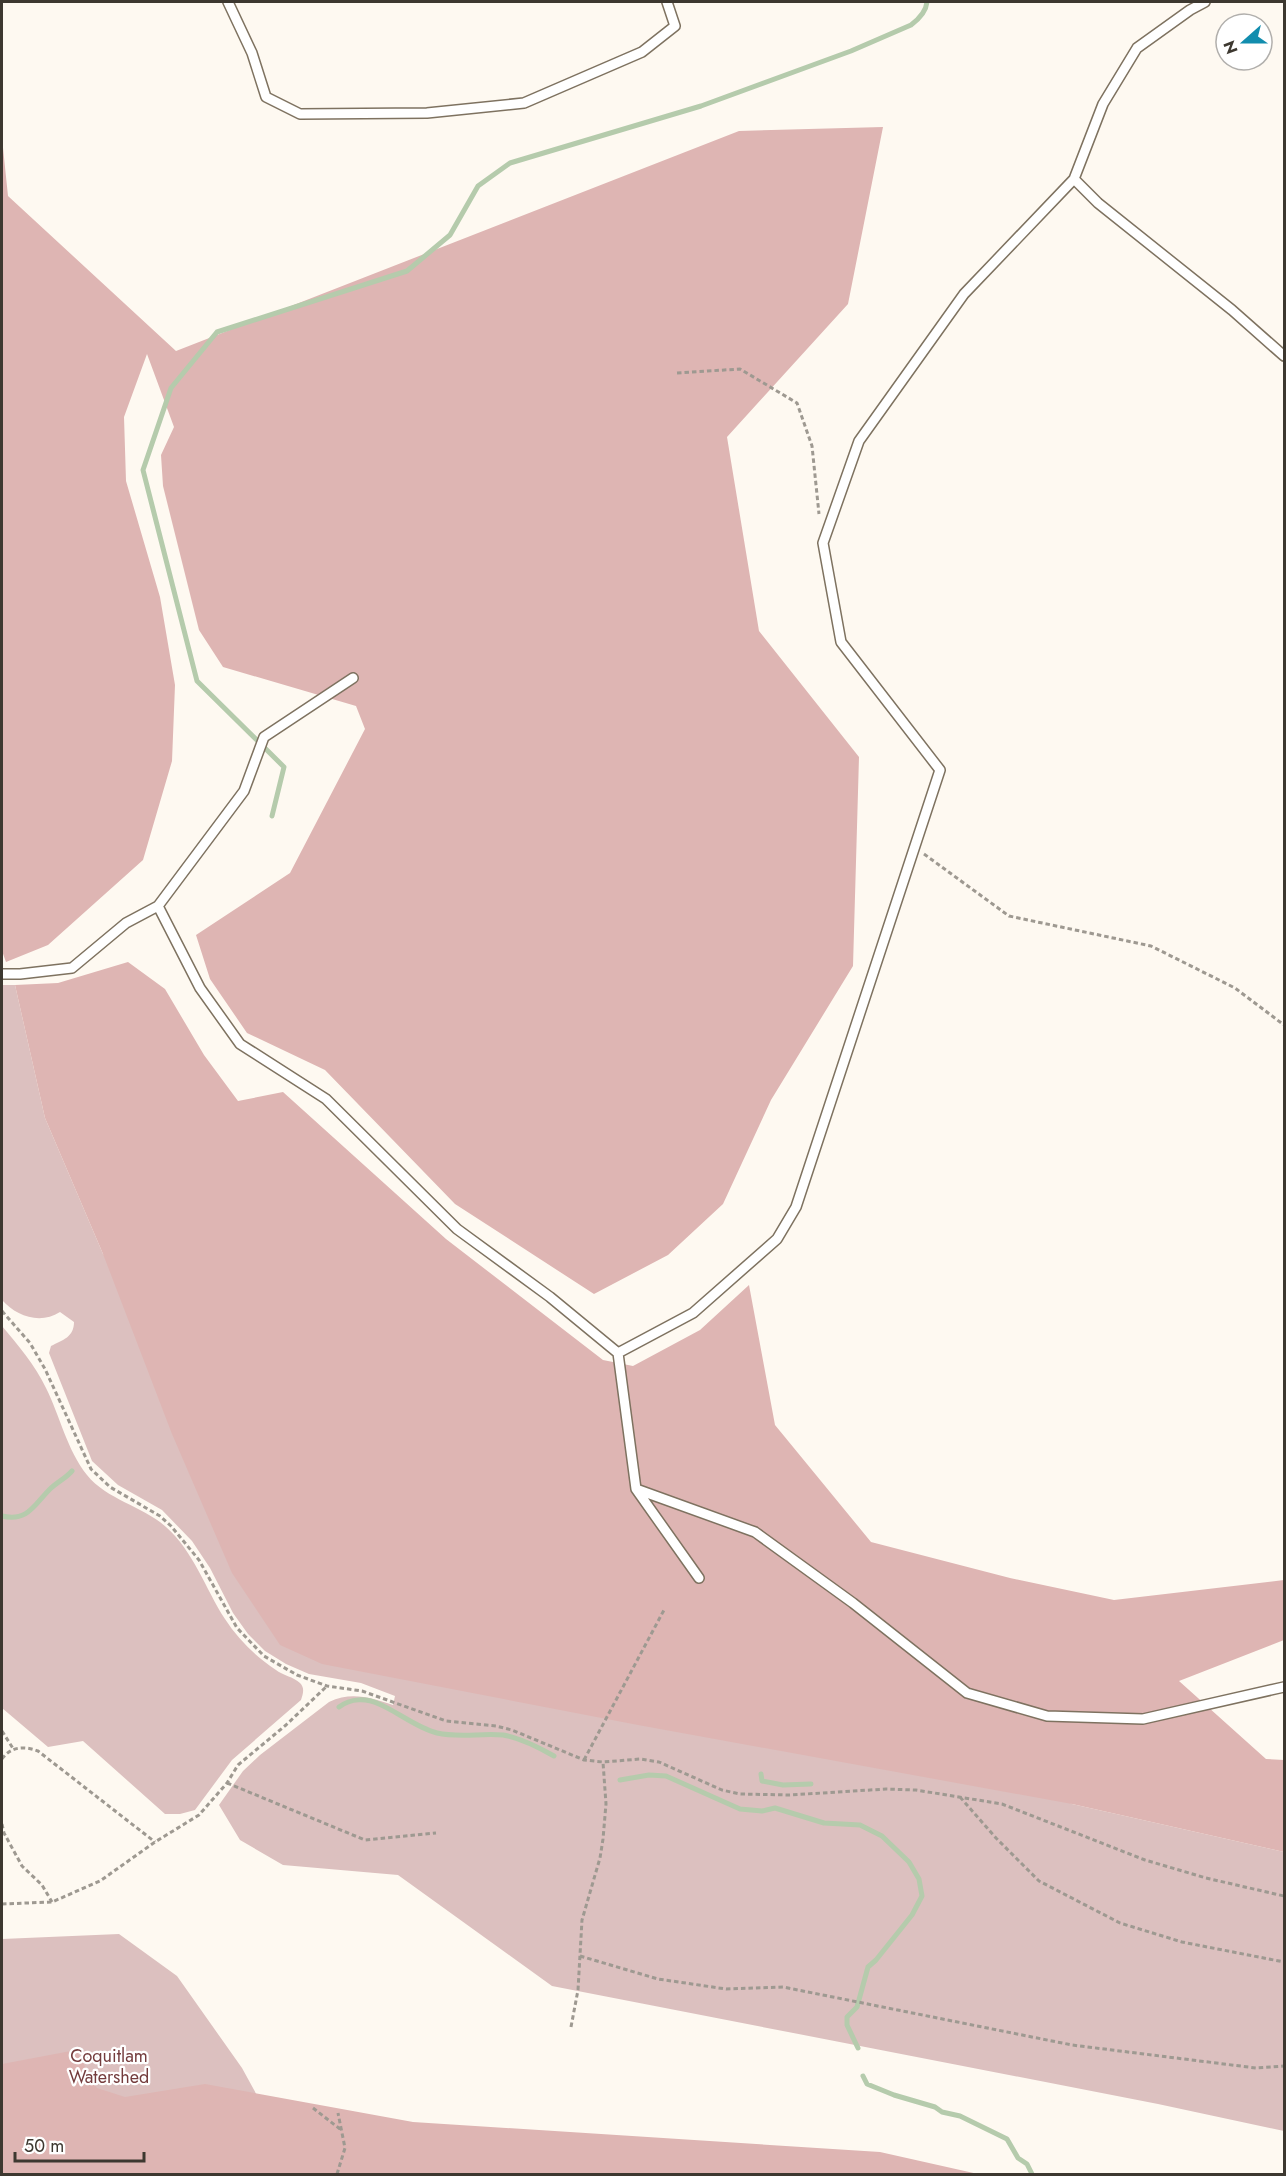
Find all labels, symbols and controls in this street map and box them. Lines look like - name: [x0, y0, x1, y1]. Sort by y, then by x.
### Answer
- north arrow: [1214, 12, 1274, 72]
- text: N: [1217, 37, 1243, 57]
- park label: Coquitlam Watershed: [69, 2043, 149, 2090]
- scale bar: [15, 2125, 144, 2163]
- text: 50 m: [24, 2133, 64, 2159]

